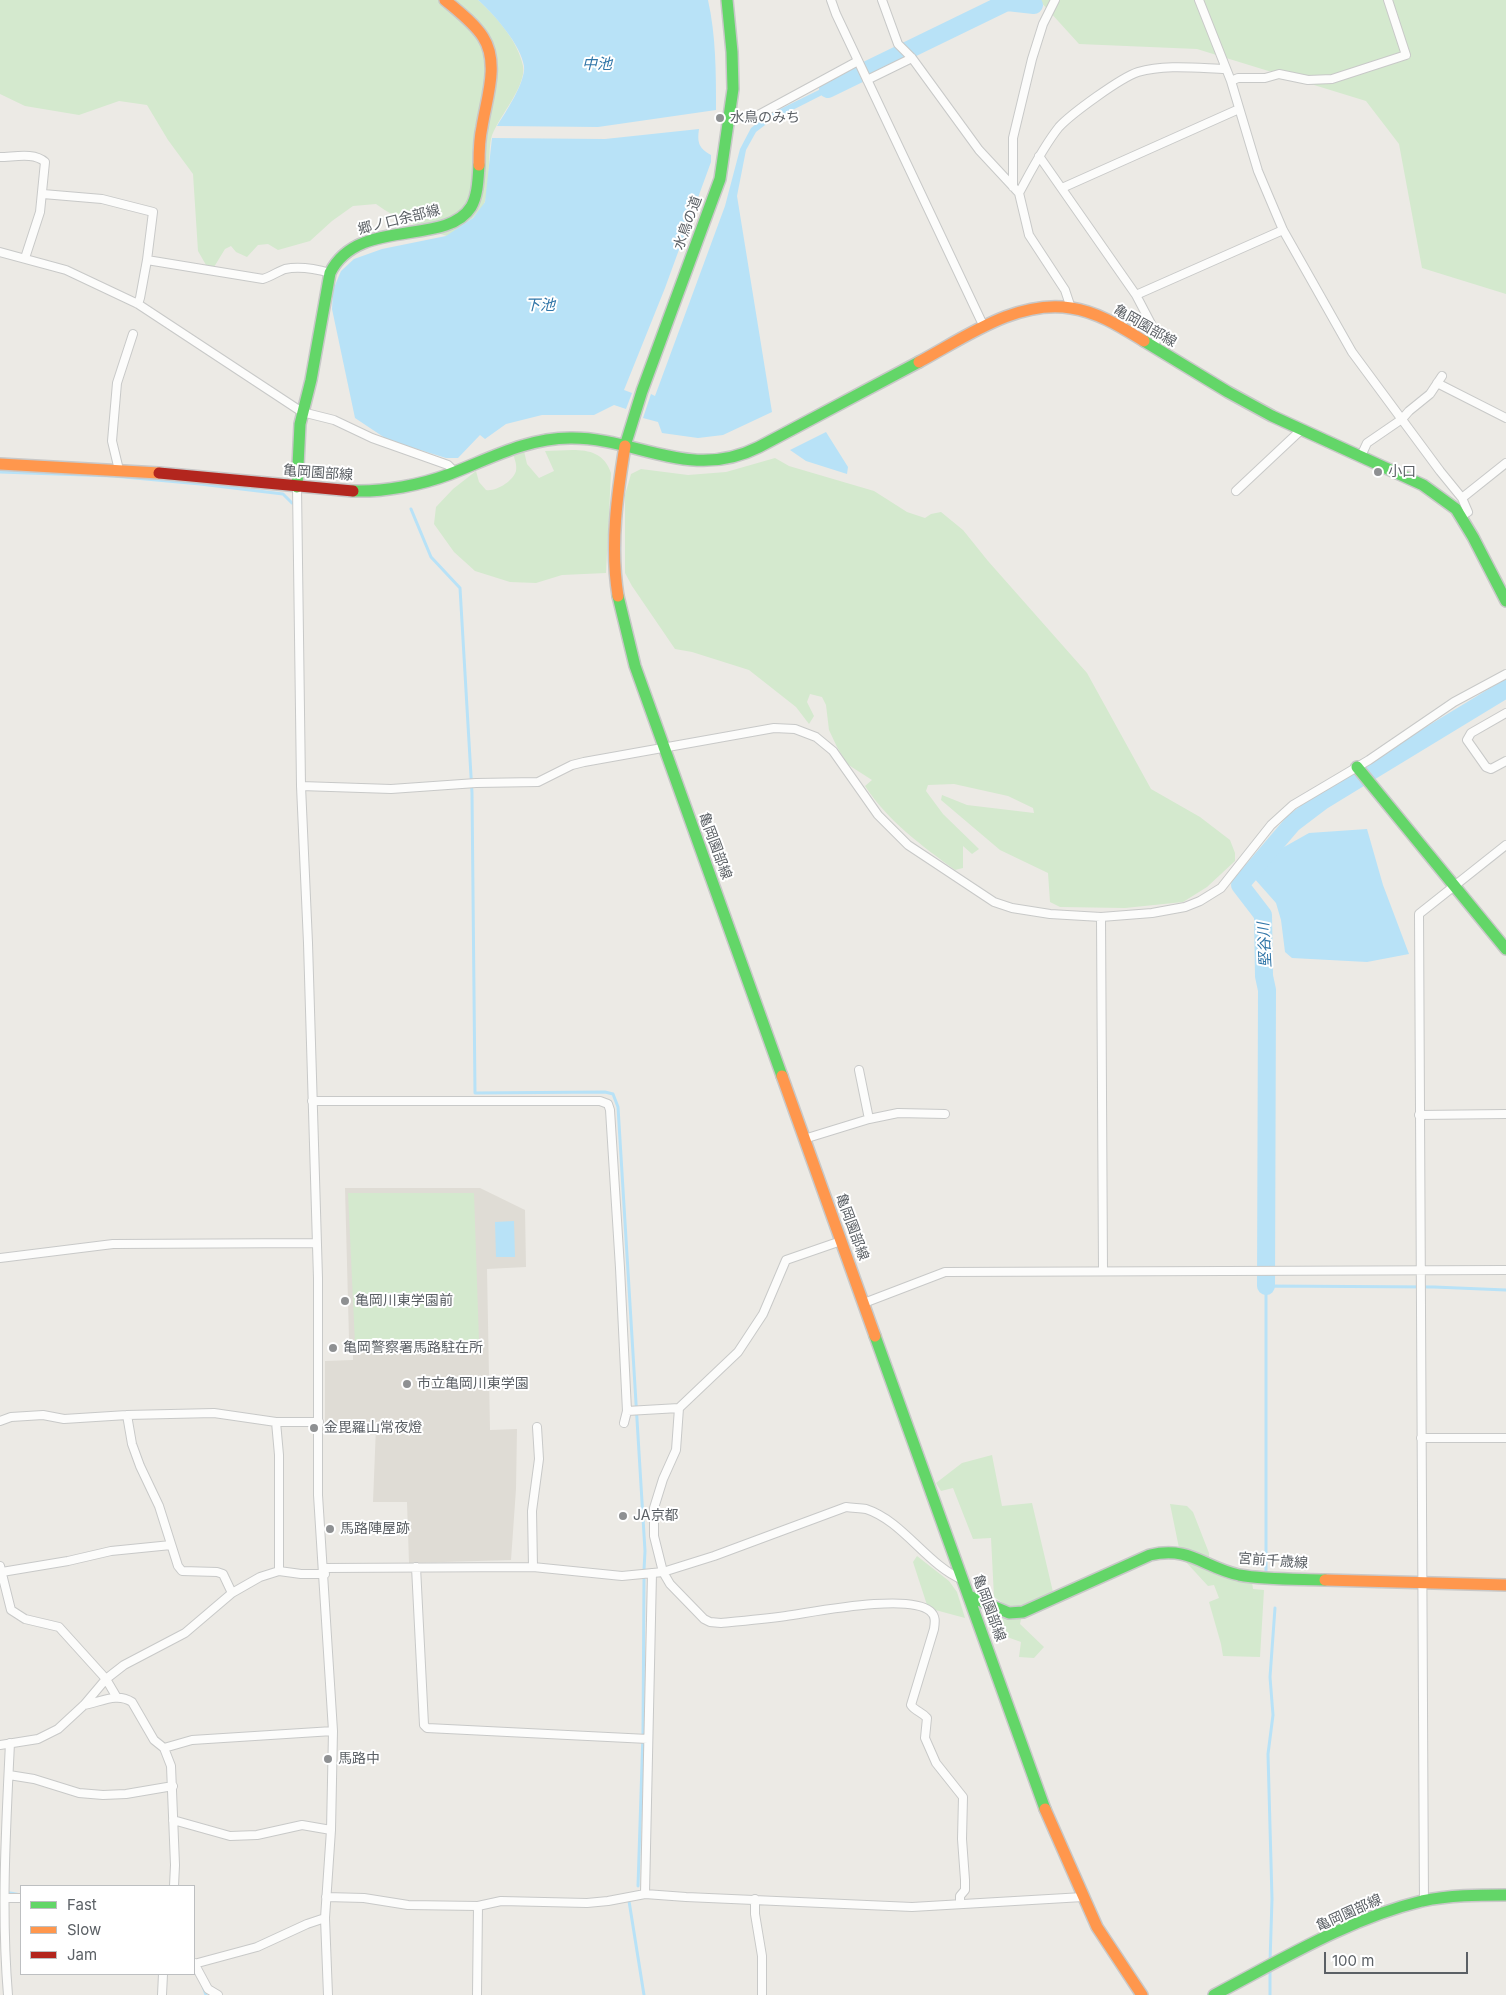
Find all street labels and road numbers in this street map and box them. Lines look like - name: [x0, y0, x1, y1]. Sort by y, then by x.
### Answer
- street label: 水鳥の道: [671, 194, 705, 252]
- street label: 郷ノ口余部線: [356, 202, 442, 238]
- street label: 亀岡園部線: [1110, 301, 1180, 351]
- street label: 亀岡園部線: [282, 462, 354, 484]
- street label: 亀岡園部線: [695, 810, 735, 882]
- street label: 亀岡園部線: [832, 1191, 872, 1263]
- street label: 宮前千歳線: [1237, 1550, 1309, 1572]
- street label: 亀岡園部線: [969, 1572, 1009, 1644]
- street label: 亀岡園部線: [1314, 1891, 1384, 1935]

